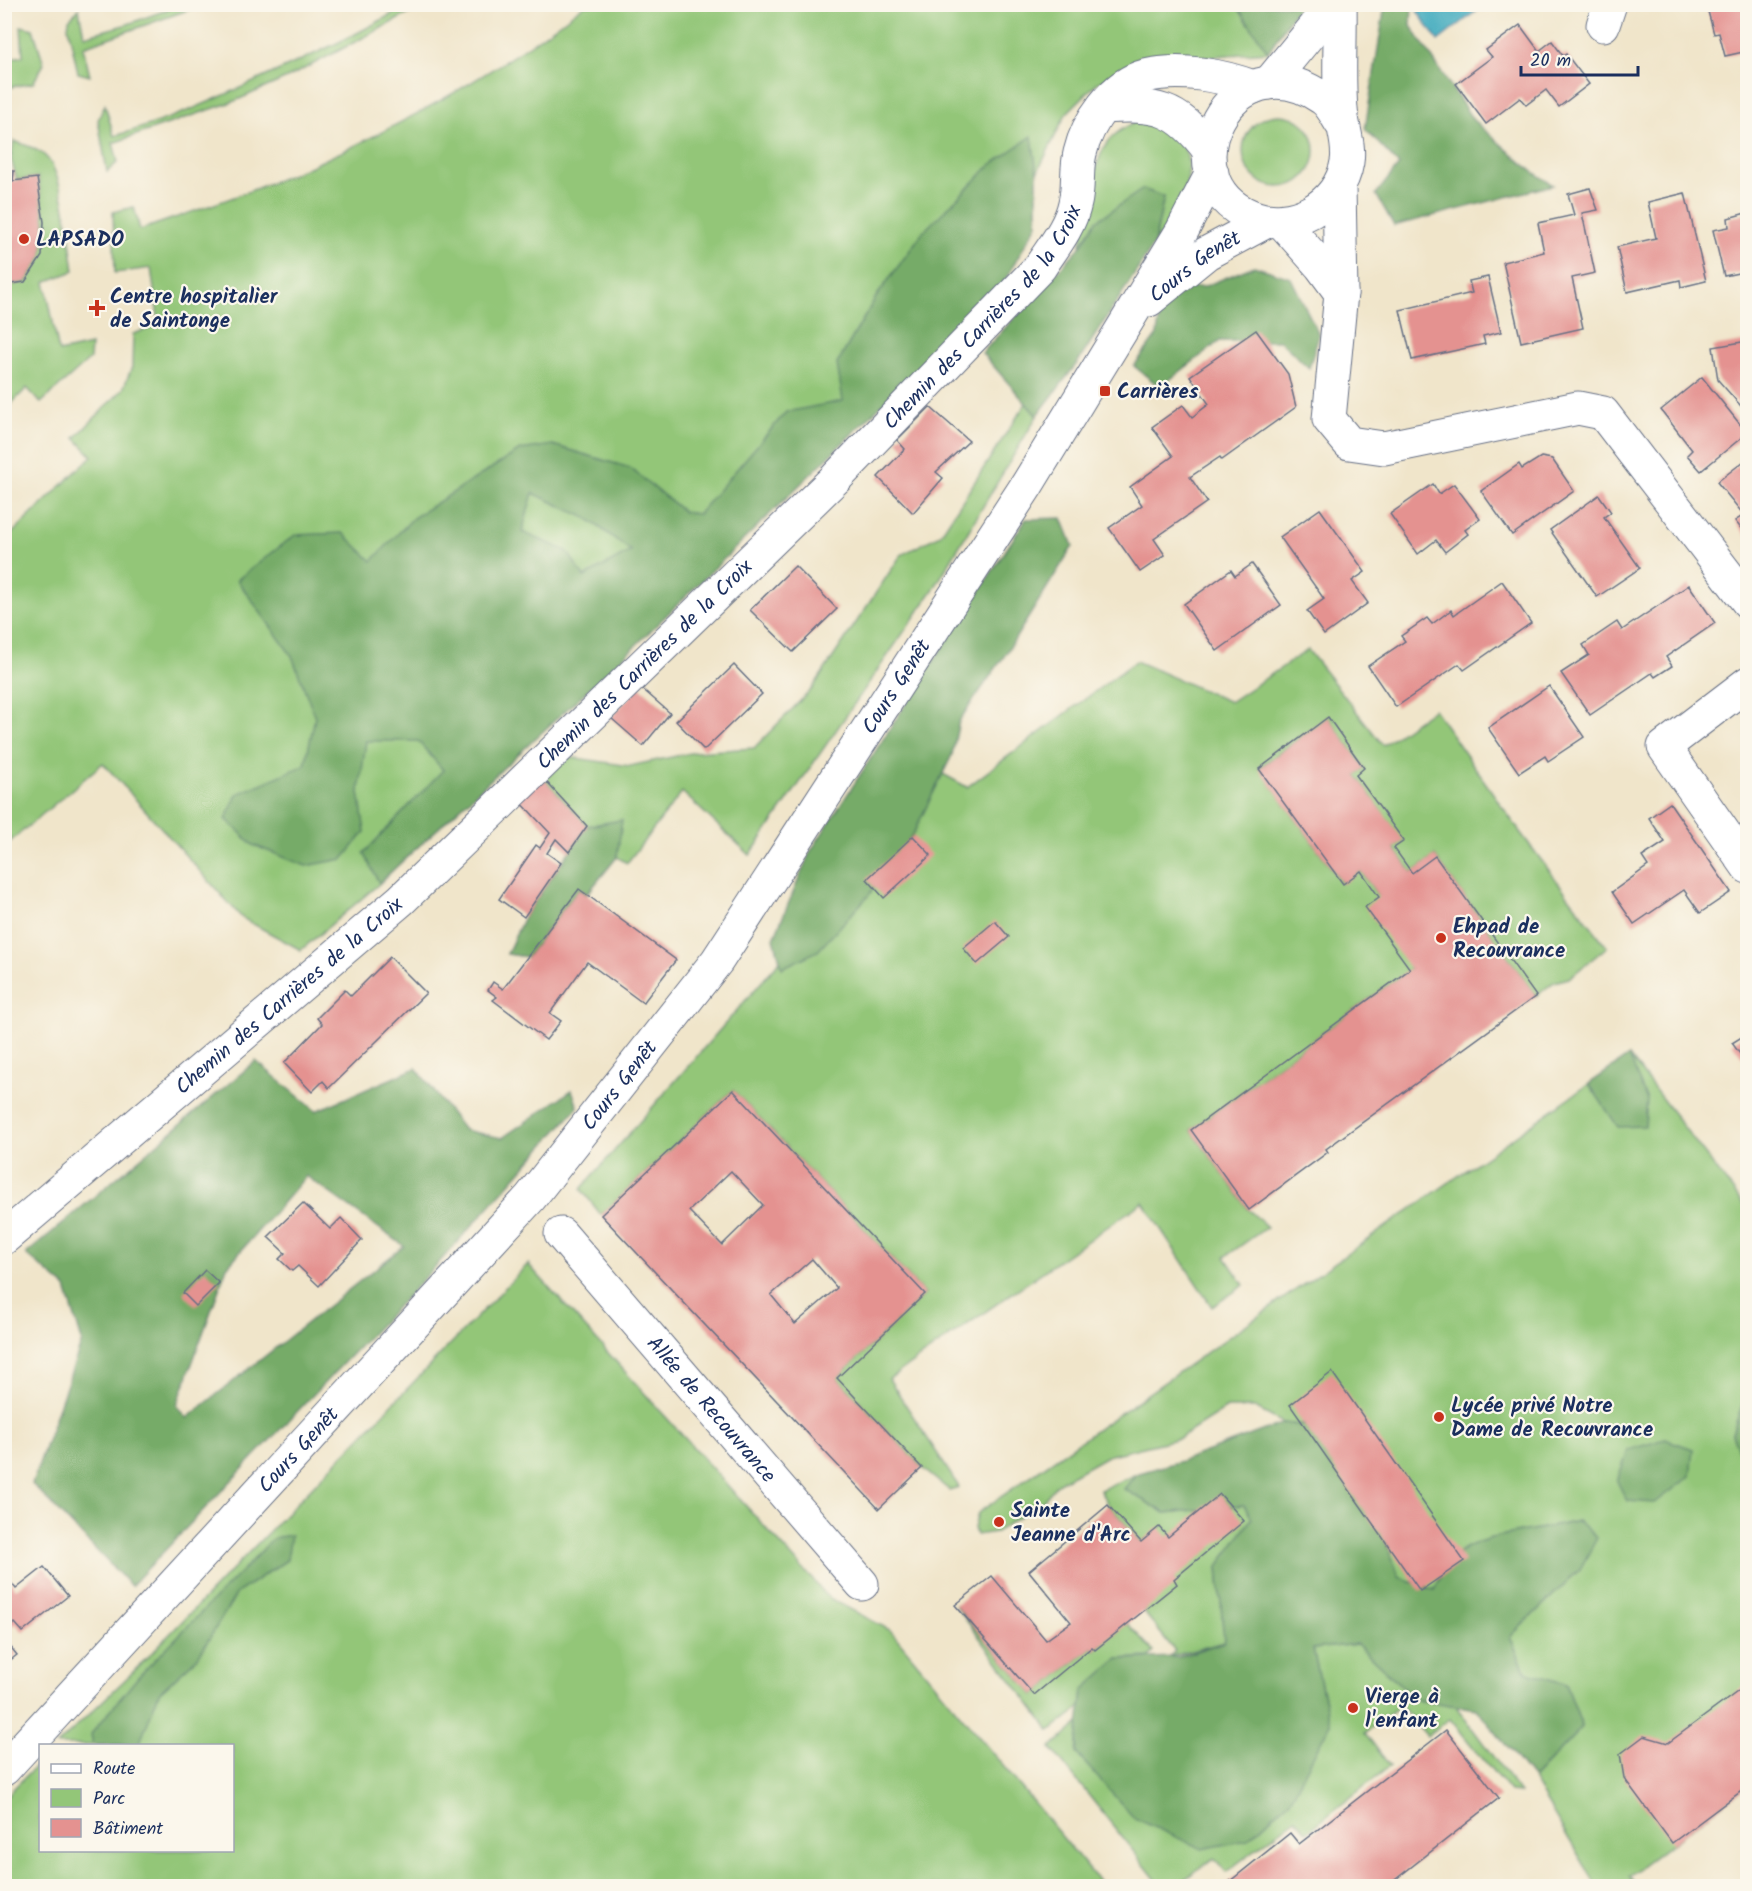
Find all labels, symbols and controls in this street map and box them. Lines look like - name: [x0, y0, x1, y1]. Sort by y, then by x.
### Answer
- scale bar: [1521, 39, 1638, 77]
- text: 20 m: [1530, 47, 1571, 76]
- street label: Chemin des Carrières de la Croix: [876, 200, 1092, 438]
- street label: Cours Genêt: [1142, 222, 1248, 312]
- place label: LAPSADO: [36, 224, 124, 257]
- marker: LAPSADO: [17, 232, 31, 246]
- place label: Centre hospitalier de Saintonge: [110, 281, 279, 338]
- marker: Centre hospitalier de Saintonge: [88, 299, 106, 317]
- place label: Carrières: [1117, 376, 1199, 409]
- marker: Carrières: [1098, 384, 1112, 398]
- street label: Chemin des Carrières de la Croix: [529, 551, 762, 779]
- street label: Cours Genêt: [854, 632, 941, 741]
- street label: Chemin des Carrières de la Croix: [168, 889, 412, 1104]
- place label: Ehpad de Recouvrance: [1453, 911, 1565, 968]
- marker: Ehpad de Recouvrance: [1434, 931, 1448, 945]
- street label: Cours Genêt: [574, 1033, 667, 1139]
- street label: Allée de Recouvrance: [638, 1329, 784, 1491]
- place label: Lycée privé Notre Dame de Recouvrance: [1451, 1390, 1653, 1447]
- street label: Cours Genêt: [251, 1400, 348, 1501]
- marker: Lycée privé Notre Dame de Recouvrance: [1432, 1410, 1446, 1424]
- place label: Sainte Jeanne d'Arc: [1011, 1495, 1131, 1552]
- marker: Sainte Jeanne d'Arc: [992, 1515, 1006, 1529]
- place label: Vierge à l'enfant: [1365, 1681, 1439, 1738]
- marker: Vierge à l'enfant: [1346, 1701, 1360, 1715]
- legend: [39, 1744, 234, 1852]
- text: Route: [93, 1755, 135, 1784]
- text: Parc: [93, 1785, 125, 1814]
- text: Bâtiment: [93, 1815, 164, 1844]

